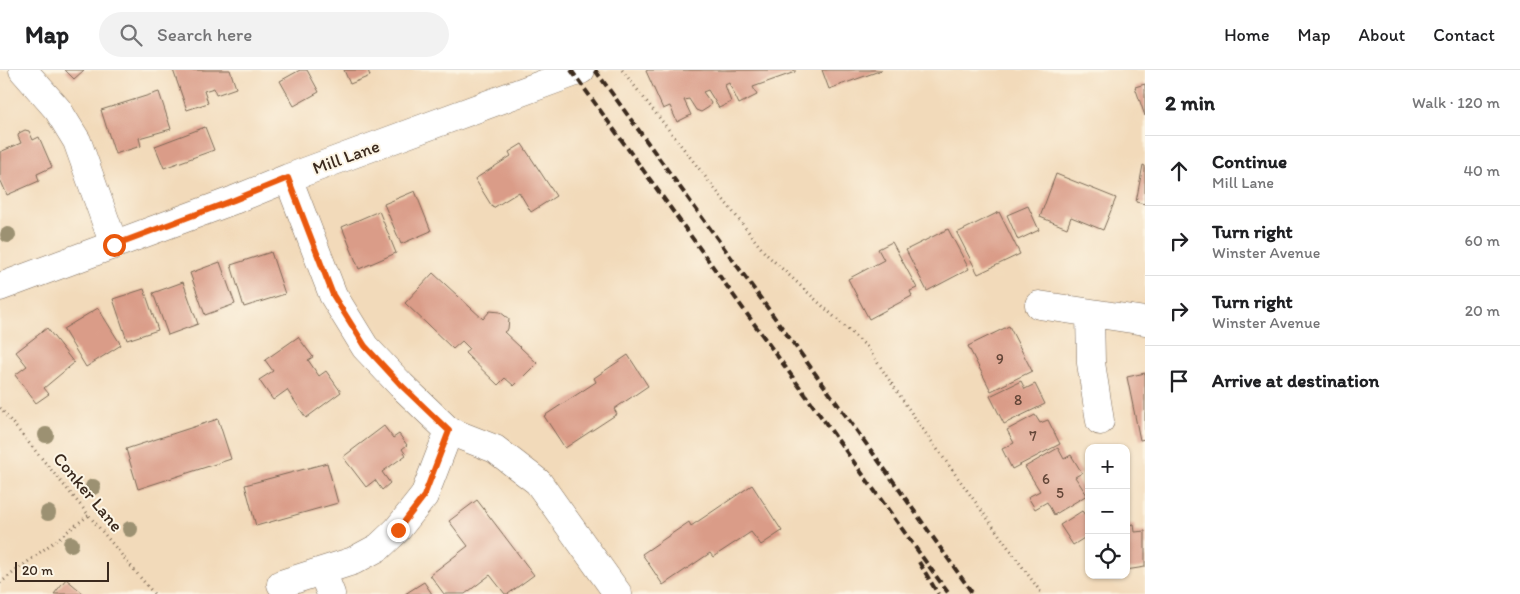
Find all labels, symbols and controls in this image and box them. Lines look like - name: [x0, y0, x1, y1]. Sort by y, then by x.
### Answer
- search box: [99, 12, 449, 57]
- text: Map: [25, 20, 69, 49]
- icon: search: [117, 21, 145, 49]
- text: Search here: [157, 23, 252, 46]
- text: Home: [1224, 24, 1270, 46]
- text: Map: [1298, 24, 1331, 46]
- text: About: [1359, 24, 1405, 46]
- text: Contact: [1433, 24, 1495, 46]
- text: 2 min: [1165, 90, 1215, 115]
- text: Walk · 120 m: [1412, 93, 1500, 112]
- street label: Mill Lane: [309, 135, 383, 179]
- text: Continue: [1212, 150, 1287, 173]
- icon: ahead: [1165, 157, 1193, 185]
- text: 40 m: [1463, 161, 1500, 180]
- text: Mill Lane: [1212, 173, 1274, 192]
- text: Turn right: [1212, 220, 1293, 243]
- icon: right: [1165, 227, 1193, 255]
- text: 60 m: [1465, 231, 1500, 250]
- route start: [103, 234, 126, 257]
- text: Winster Avenue: [1212, 243, 1320, 262]
- text: Turn right: [1212, 290, 1293, 313]
- icon: right: [1165, 297, 1193, 325]
- text: 20 m: [1465, 301, 1500, 320]
- text: Winster Avenue: [1212, 313, 1320, 332]
- house number: 9: [996, 350, 1004, 368]
- icon: arrive: [1165, 367, 1193, 395]
- text: Arrive at destination: [1212, 369, 1379, 392]
- house number: 8: [1014, 391, 1022, 409]
- house number: 7: [1029, 427, 1037, 445]
- map controls: [1085, 444, 1130, 579]
- button: +: [1085, 444, 1130, 489]
- street label: Conker Lane: [48, 448, 128, 536]
- house number: 6: [1042, 470, 1050, 488]
- house number: 5: [1056, 484, 1064, 502]
- button: −: [1085, 489, 1130, 534]
- route end: [387, 519, 410, 542]
- button: locate: [1085, 534, 1130, 579]
- scale bar: [15, 559, 109, 582]
- text: 20 m: [22, 562, 53, 579]

